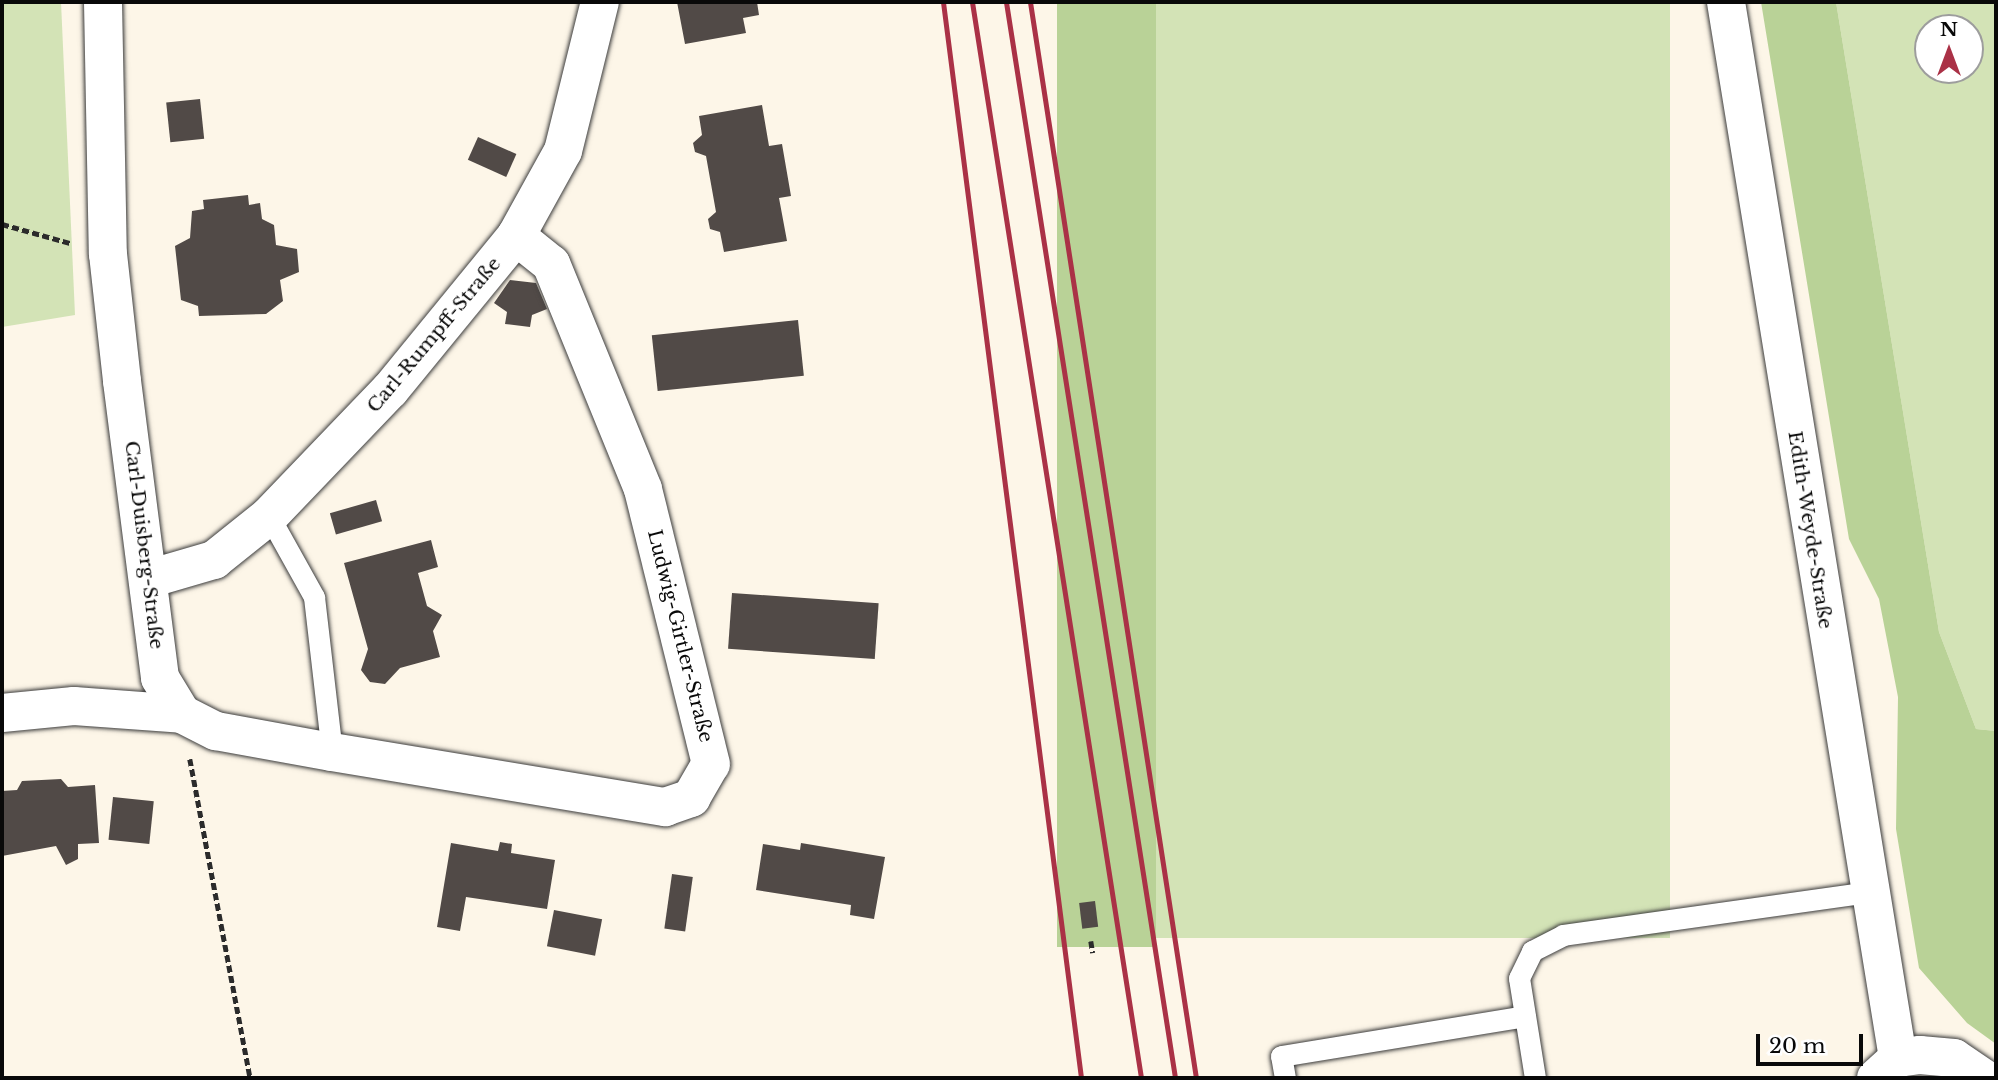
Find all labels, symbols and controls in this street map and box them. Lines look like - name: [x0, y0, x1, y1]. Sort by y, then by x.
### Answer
- north arrow: [1914, 14, 1984, 84]
- text: N: [1940, 18, 1958, 41]
- street label: Carl-Rumpff-Straße: [362, 253, 506, 417]
- street label: Edith-Weyde-Straße: [1783, 429, 1837, 631]
- street label: Carl-Duisberg-Straße: [120, 440, 168, 650]
- street label: Ludwig-Girtler-Straße: [643, 527, 717, 745]
- scale bar: [1760, 1020, 1867, 1064]
- text: 20 m: [1769, 1033, 1826, 1059]

